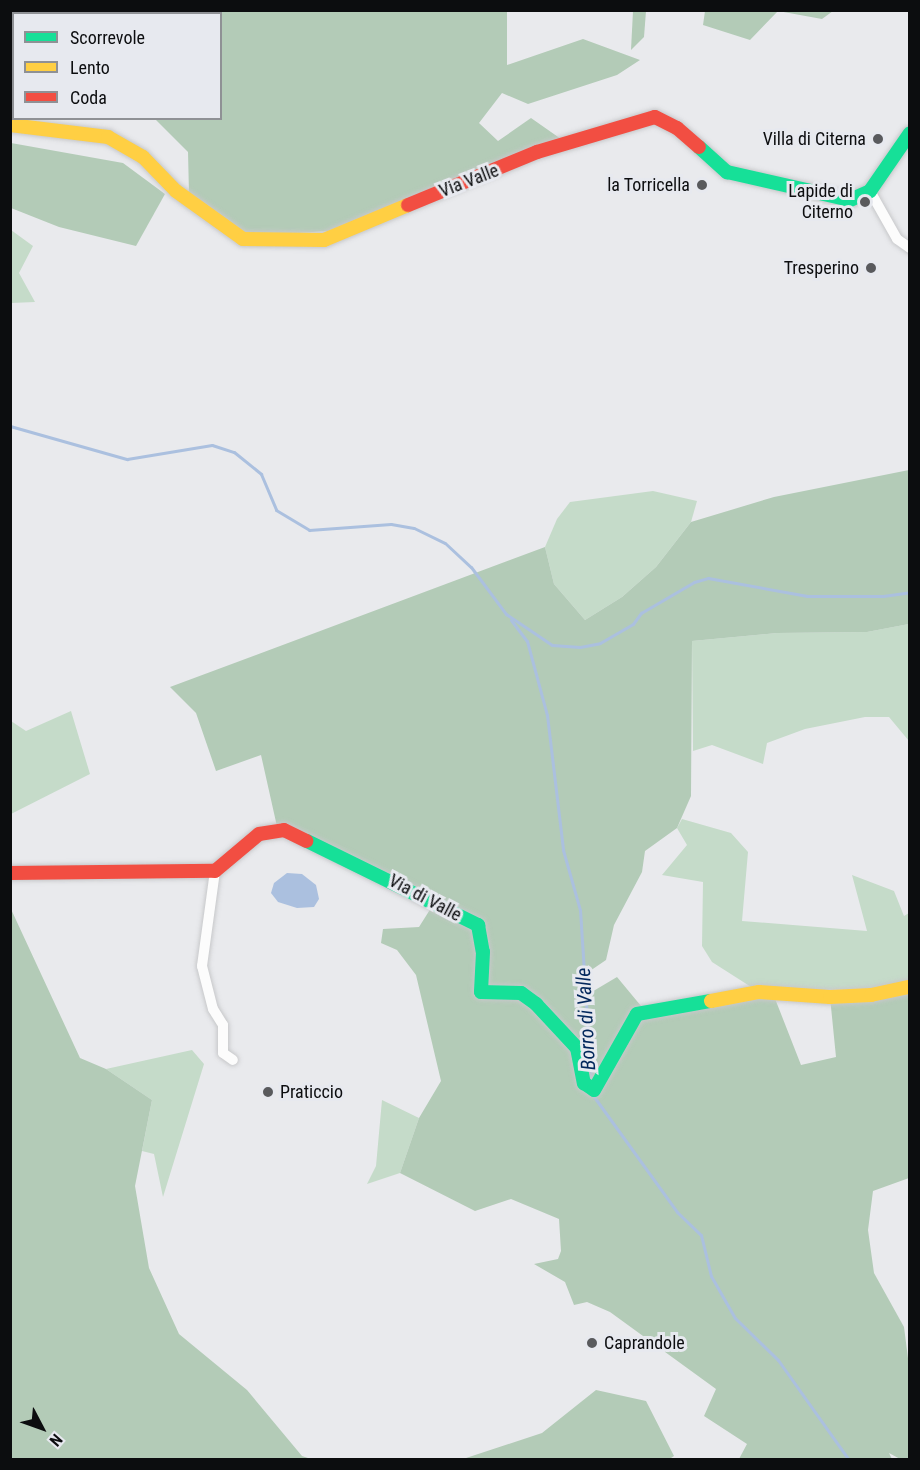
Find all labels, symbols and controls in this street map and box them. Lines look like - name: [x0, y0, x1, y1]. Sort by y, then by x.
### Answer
- legend: [12, 12, 222, 120]
- text: Scorrevole: [70, 27, 145, 48]
- text: Lento: [70, 57, 110, 78]
- text: Coda: [70, 87, 107, 108]
- place label: Villa di Citerna: [763, 128, 866, 150]
- marker: Villa di Citerna: [871, 132, 885, 146]
- street label: Via Valle: [436, 160, 502, 202]
- place label: la Torricella: [607, 174, 690, 196]
- marker: la Torricella: [695, 178, 709, 192]
- place label: Lapide di Citerno: [788, 181, 853, 224]
- marker: Lapide di Citerno: [858, 195, 872, 209]
- place label: Tresperino: [784, 257, 859, 279]
- marker: Tresperino: [864, 261, 878, 275]
- street label: Via di Valle: [385, 870, 465, 926]
- water label: Borro di Valle: [571, 967, 601, 1071]
- place label: Praticcio: [280, 1081, 343, 1103]
- marker: Praticcio: [261, 1085, 275, 1099]
- place label: Caprandole: [604, 1332, 685, 1354]
- marker: Caprandole: [585, 1336, 599, 1350]
- north arrow: [12, 1398, 72, 1458]
- text: N: [46, 1430, 66, 1450]

